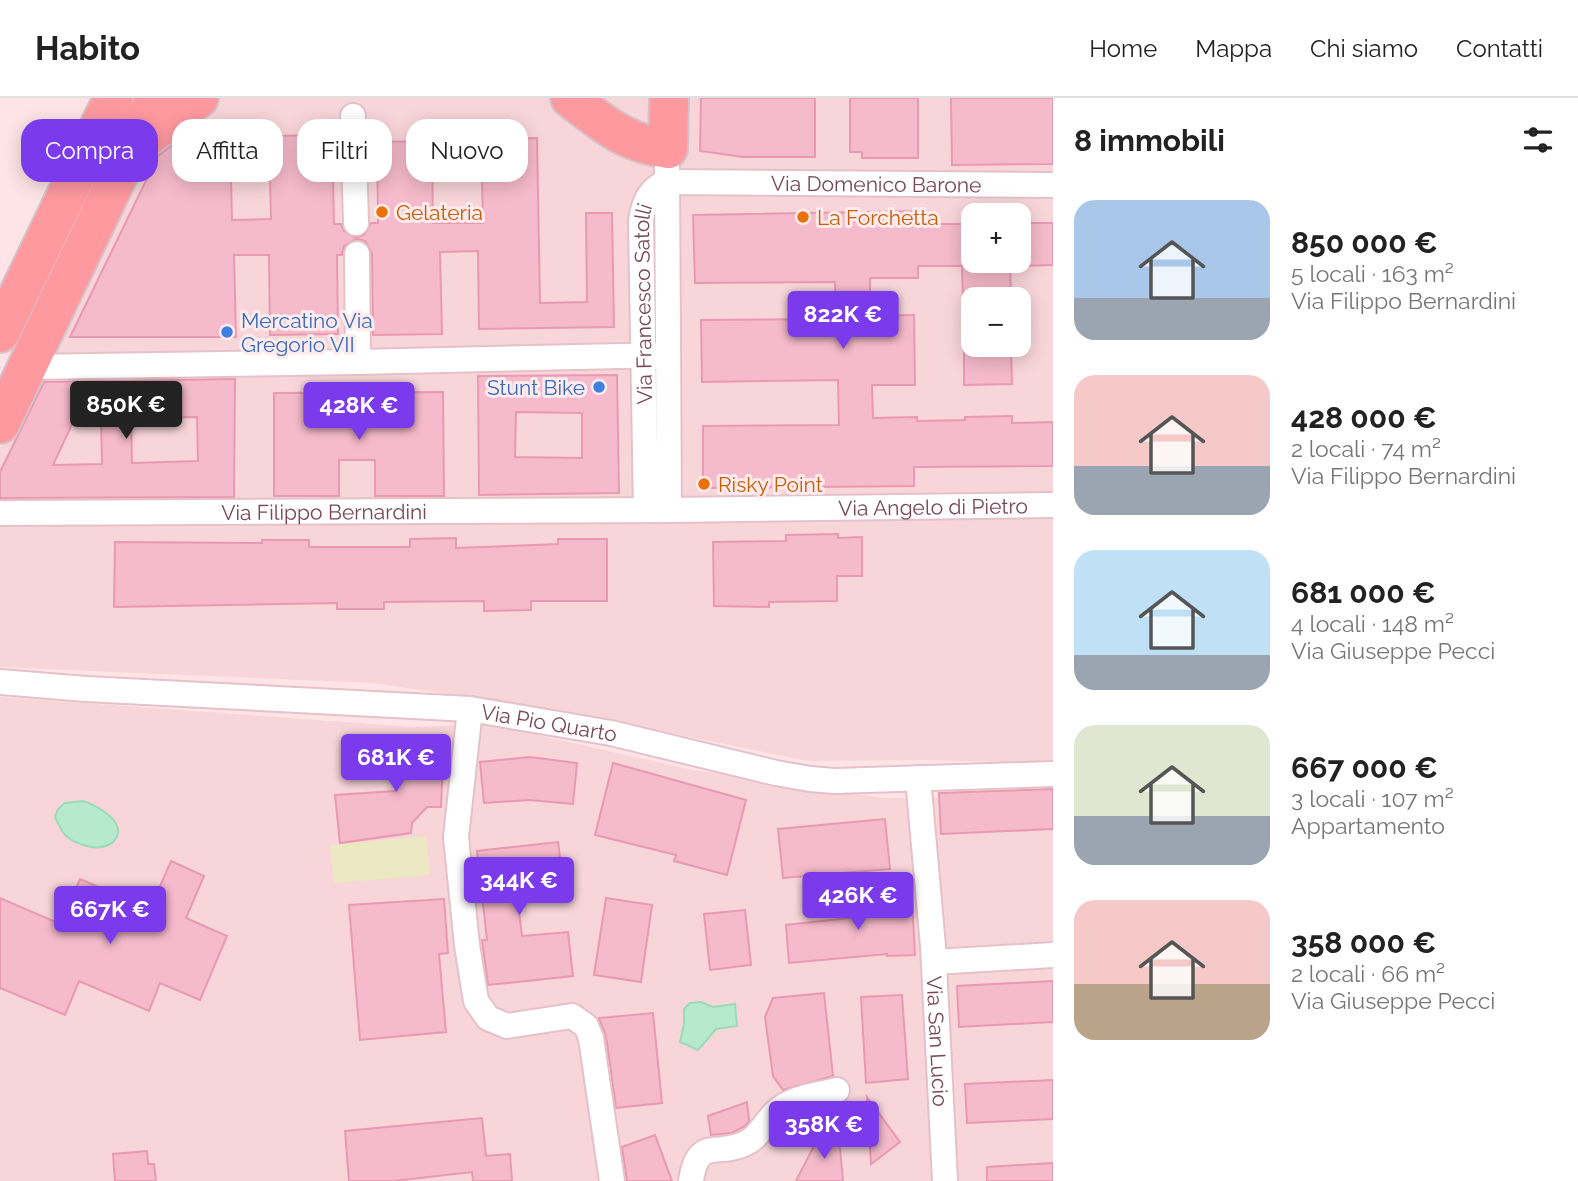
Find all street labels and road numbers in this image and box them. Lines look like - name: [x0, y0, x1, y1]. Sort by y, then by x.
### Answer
- street label: Via Domenico Barone: [771, 170, 981, 197]
- street label: Via Francesco Satolli: [628, 200, 657, 405]
- street label: Via Angelo di Pietro: [838, 493, 1028, 520]
- street label: Via Filippo Bernardini: [221, 499, 427, 525]
- street label: Via Pio Quarto: [479, 699, 619, 746]
- street label: Via San Lucio: [922, 975, 954, 1107]

